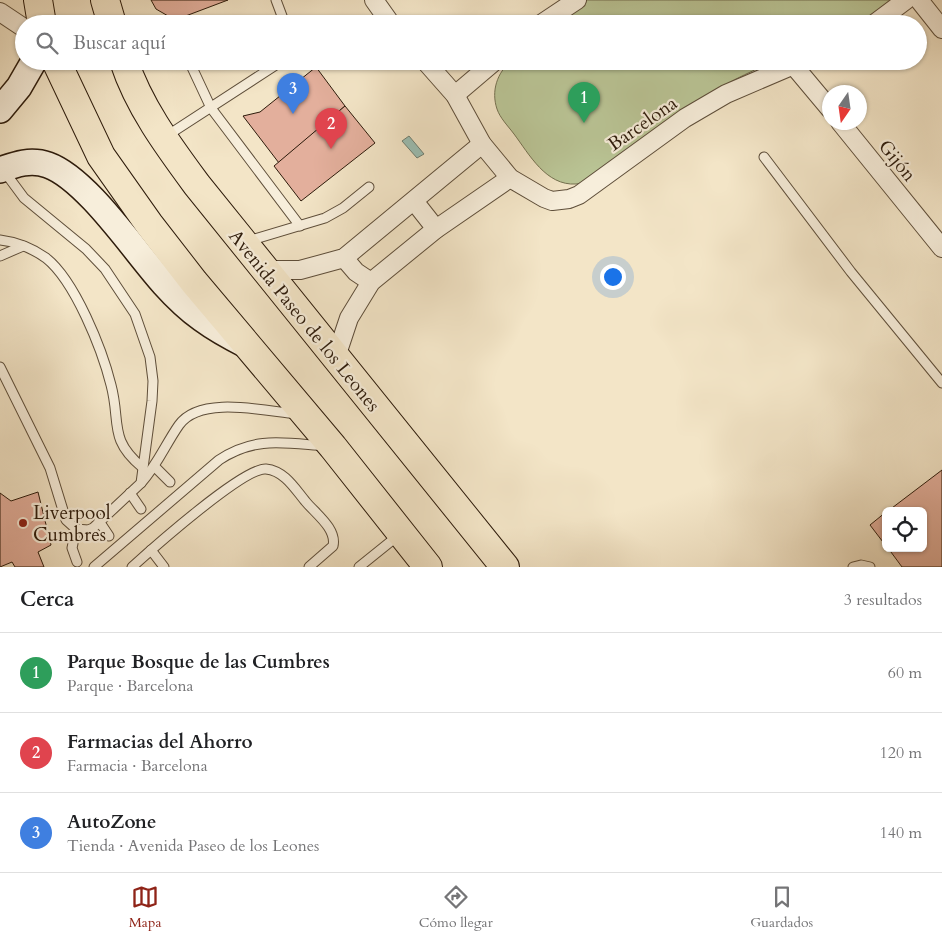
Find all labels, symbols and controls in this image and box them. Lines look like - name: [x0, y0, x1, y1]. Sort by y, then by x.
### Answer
- search box: [15, 15, 927, 70]
- icon: search: [33, 29, 61, 57]
- text: Buscar aquí: [73, 30, 166, 56]
- pin: 3: [277, 73, 309, 114]
- pin: 1: [568, 82, 600, 123]
- north arrow: [822, 85, 867, 130]
- street label: Barcelona: [603, 90, 683, 157]
- pin: 2: [315, 108, 347, 149]
- street label: Gijón: [872, 134, 922, 187]
- street label: Avenida Paseo de los Leones: [222, 224, 386, 417]
- your location: [600, 264, 626, 290]
- place label: Liverpool Cumbres: [33, 500, 111, 548]
- map controls: [882, 507, 927, 552]
- button: locate: [882, 507, 927, 552]
- marker: Liverpool Cumbres: [17, 517, 29, 529]
- text: Cerca: [20, 585, 74, 614]
- text: 3 resultados: [844, 589, 922, 611]
- text: Parque Bosque de las Cumbres: [67, 649, 330, 675]
- text: 1: [32, 662, 40, 684]
- text: 60 m: [888, 662, 922, 684]
- text: Parque · Barcelona: [67, 675, 193, 697]
- text: Farmacias del Ahorro: [67, 729, 253, 755]
- text: 2: [32, 742, 40, 764]
- text: 120 m: [880, 742, 922, 764]
- text: Farmacia · Barcelona: [67, 755, 208, 777]
- text: AutoZone: [67, 809, 156, 835]
- text: 3: [32, 822, 40, 844]
- text: 140 m: [880, 822, 922, 844]
- text: Tienda · Avenida Paseo de los Leones: [67, 835, 319, 857]
- tab: Mapa: [129, 883, 161, 932]
- tab: Cómo llegar: [419, 883, 493, 932]
- tab: Guardados: [750, 883, 813, 932]

